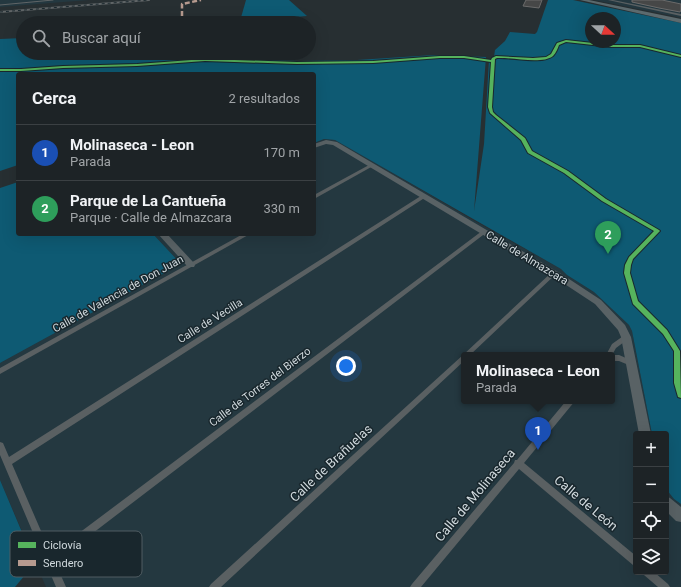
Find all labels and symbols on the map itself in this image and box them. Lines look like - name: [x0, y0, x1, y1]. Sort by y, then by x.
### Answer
- north arrow: [585, 12, 621, 48]
- pin: 2: [595, 221, 621, 254]
- street label: Calle de Almazcara: [483, 228, 571, 288]
- street label: Calle de Valencia de Don Juan: [50, 253, 186, 335]
- street label: Calle de Vecilla: [175, 296, 245, 346]
- street label: Calle de Torres del Bierzo: [207, 345, 313, 429]
- your location: [336, 356, 356, 376]
- pin: 1: [525, 417, 551, 450]
- street label: Calle de Brañuelas: [287, 421, 375, 505]
- street label: Calle de Molinaseca: [432, 446, 518, 544]
- street label: Calle de León: [551, 472, 621, 534]
- legend: [10, 531, 142, 577]
- text: Ciclovía: [43, 539, 82, 552]
- text: Sendero: [43, 557, 83, 570]

